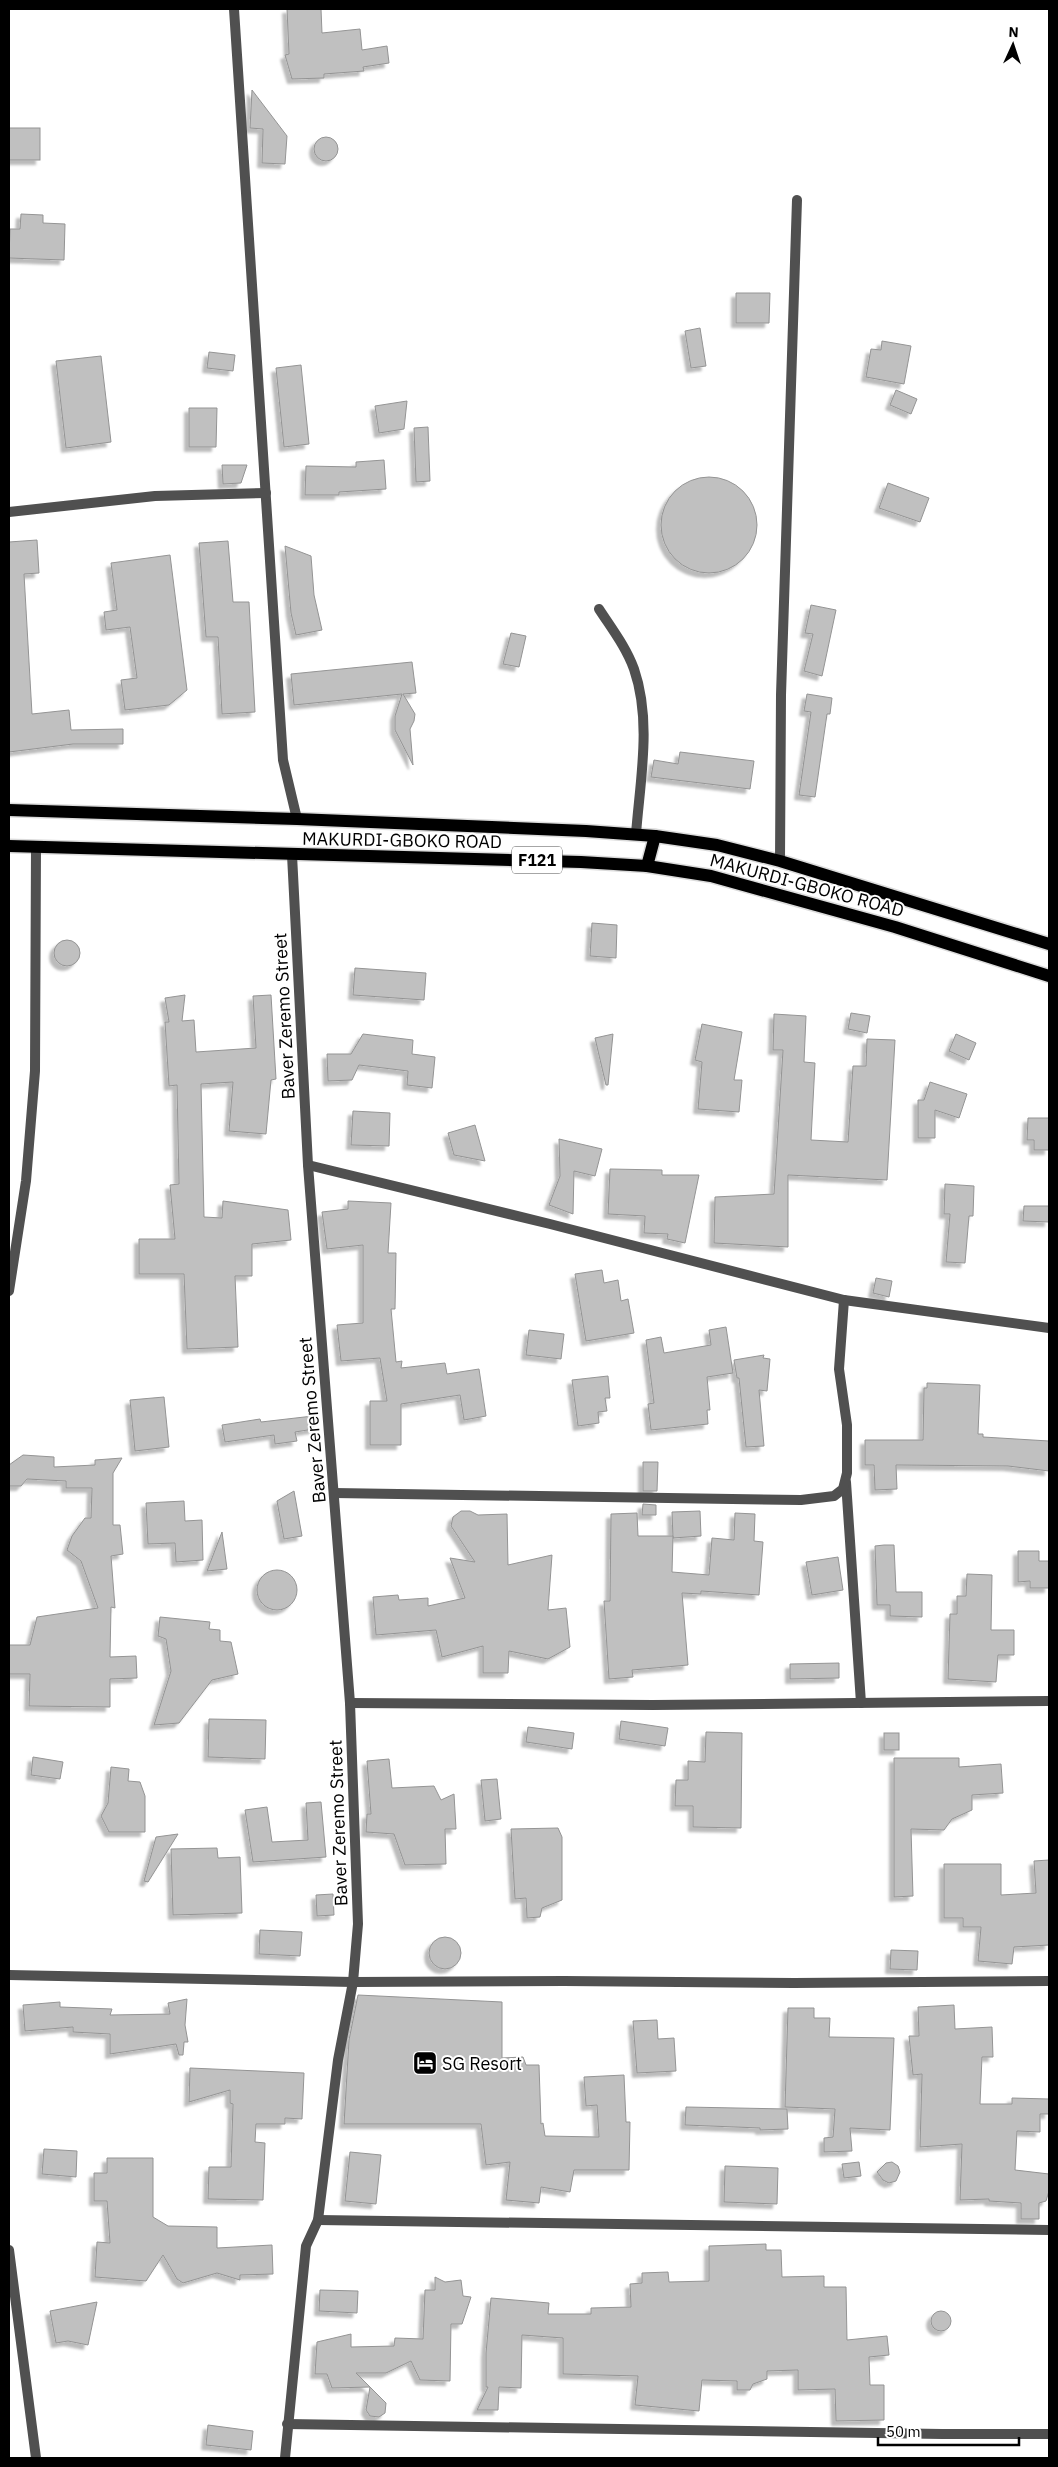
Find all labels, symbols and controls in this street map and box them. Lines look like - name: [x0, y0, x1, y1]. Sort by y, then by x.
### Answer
- north arrow: [988, 20, 1038, 70]
- text: N: [1008, 23, 1019, 41]
- street label: MAKURDI-GBOKO ROAD: [302, 827, 502, 853]
- road number: F121: [512, 846, 562, 874]
- street label: MAKURDI-GBOKO ROAD: [707, 848, 907, 922]
- street label: Baver Zeremo Street: [268, 932, 300, 1100]
- street label: Baver Zeremo Street: [293, 1336, 331, 1504]
- street label: Baver Zeremo Street: [324, 1739, 352, 1907]
- hotel icon: SG Resort: [412, 2050, 438, 2076]
- place label: SG Resort: [442, 2052, 522, 2075]
- scale bar: [878, 2414, 1019, 2446]
- text: 50 m: [886, 2422, 921, 2441]

